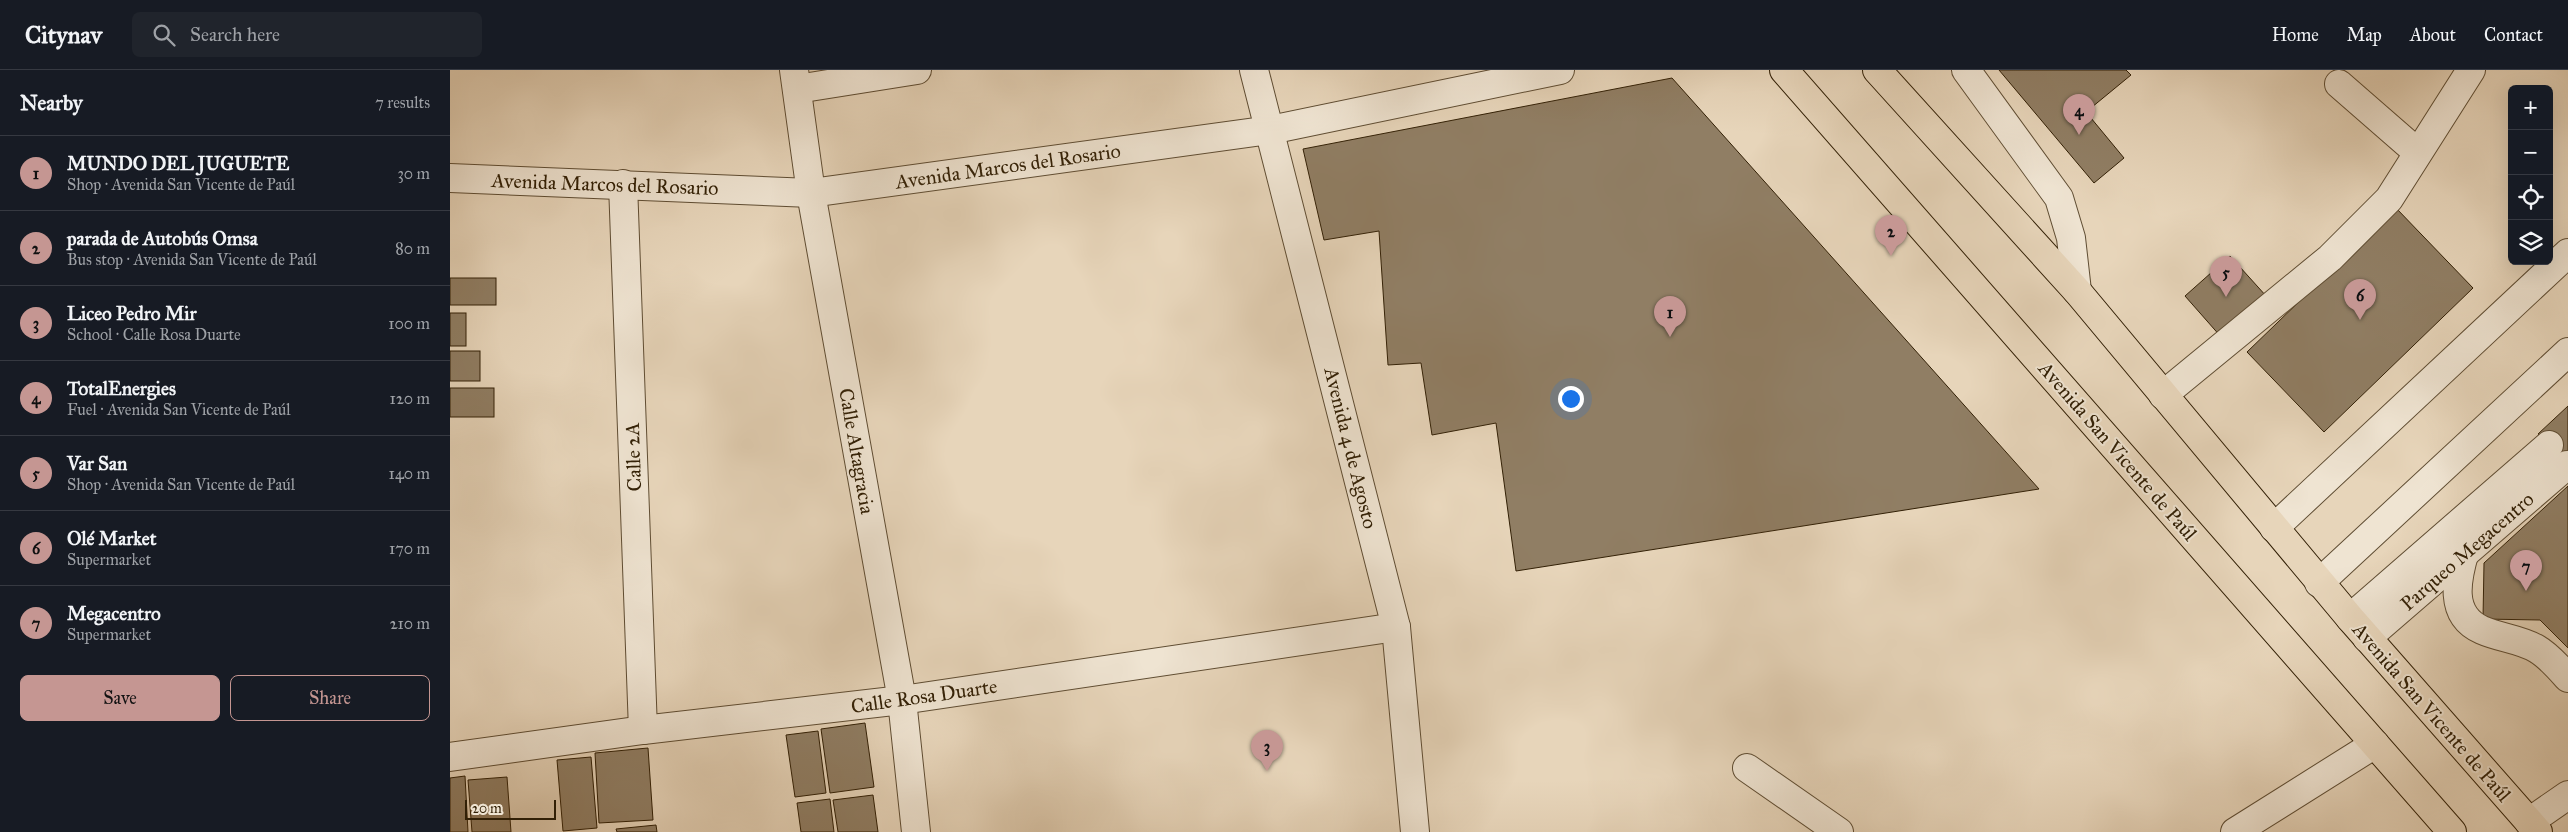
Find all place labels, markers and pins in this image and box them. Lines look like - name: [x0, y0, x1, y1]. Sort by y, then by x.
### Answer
- pin: 4: [2063, 94, 2095, 135]
- pin: 2: [1875, 215, 1907, 256]
- pin: 5: [2210, 256, 2242, 297]
- pin: 6: [2344, 279, 2376, 320]
- pin: 1: [1654, 296, 1686, 337]
- pin: 7: [2510, 550, 2542, 591]
- pin: 3: [1251, 730, 1283, 771]

